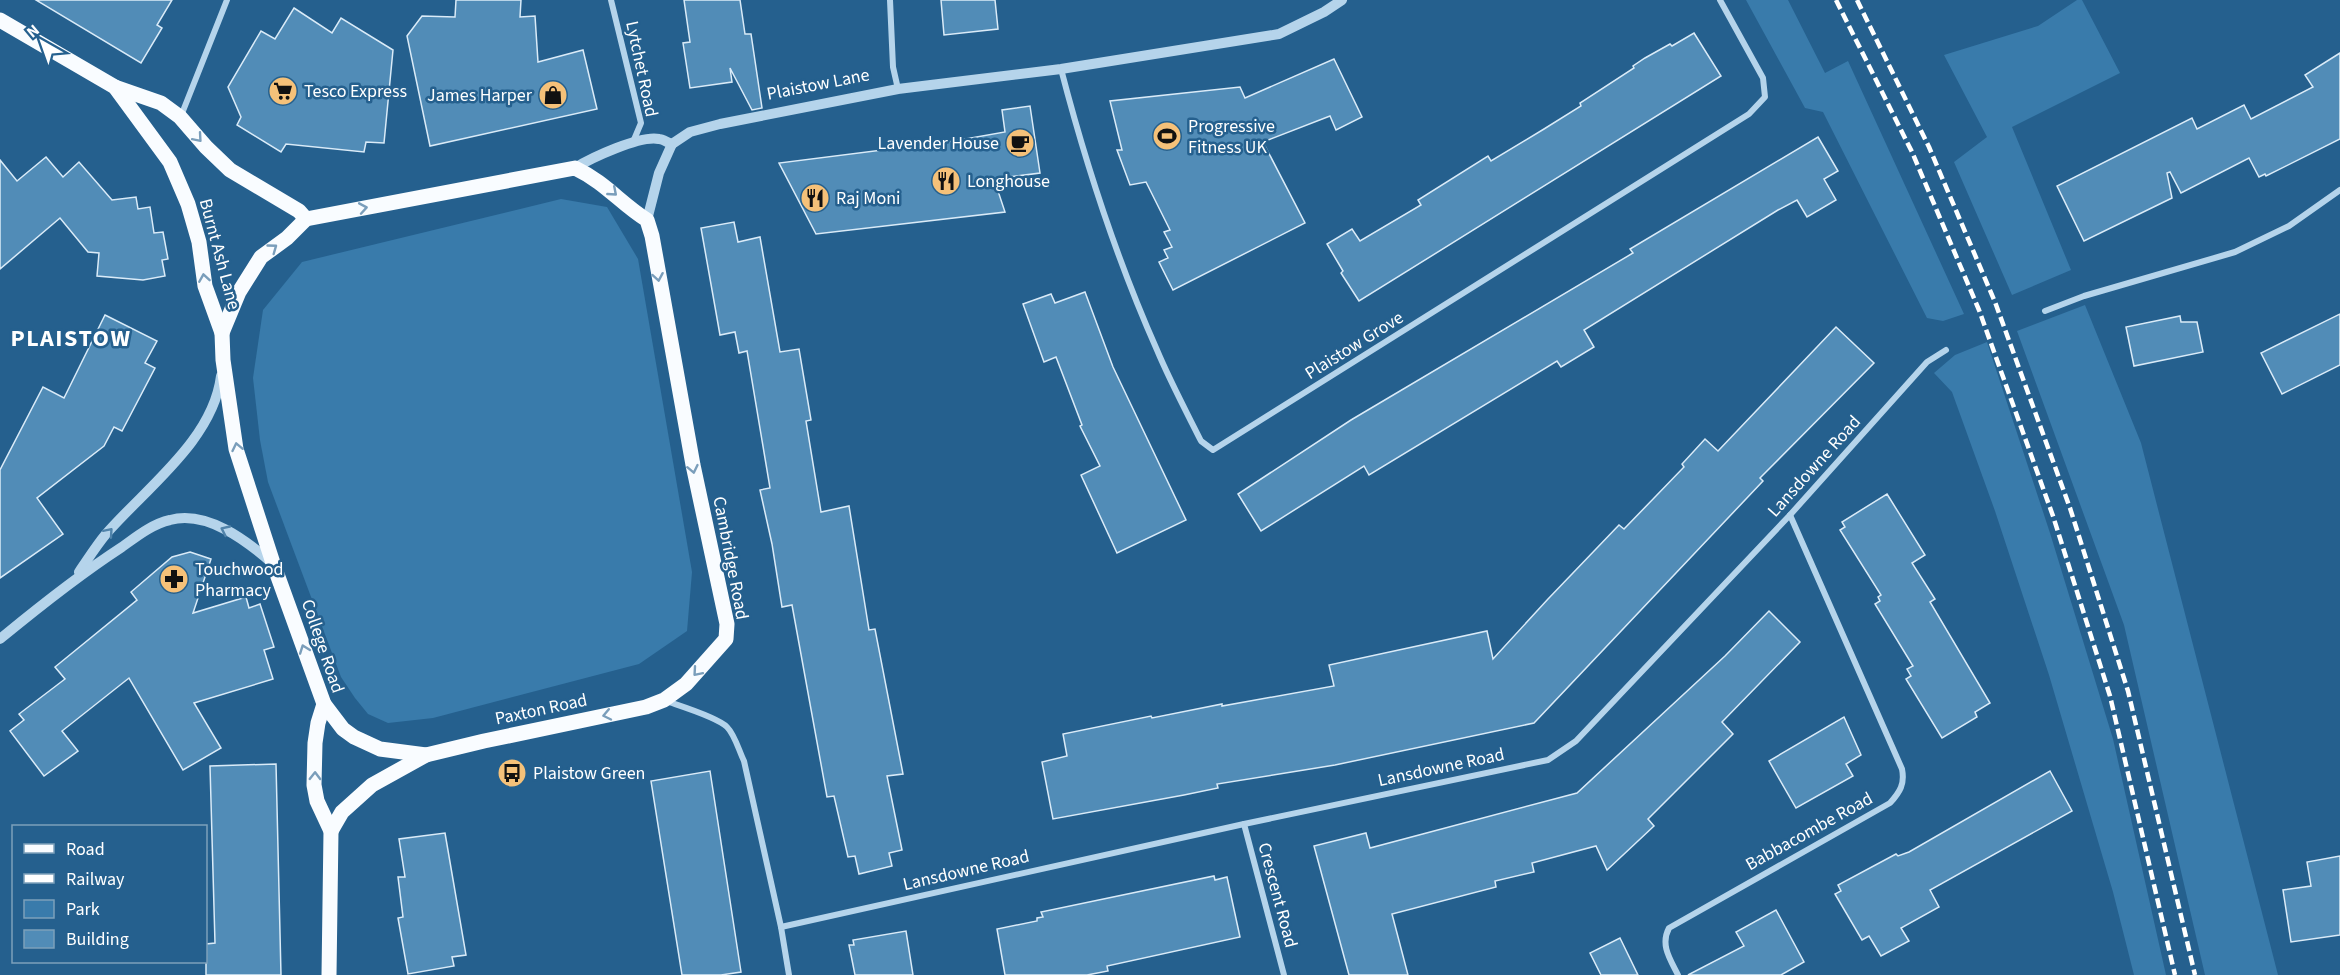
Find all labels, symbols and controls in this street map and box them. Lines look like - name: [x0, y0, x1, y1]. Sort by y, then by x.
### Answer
- north arrow: [12, 12, 72, 72]
- text: N: [22, 19, 44, 43]
- street label: Lytchet Road: [619, 19, 664, 119]
- street label: Plaistow Lane: [765, 62, 872, 107]
- supermarket icon: Tesco Express: [267, 75, 299, 107]
- place label: Tesco Express: [304, 79, 407, 104]
- shop icon: James Harper: [537, 79, 569, 111]
- place label: James Harper: [427, 83, 533, 108]
- place label: Progressive Fitness UK: [1188, 114, 1275, 160]
- sports icon: Progressive Fitness UK: [1151, 120, 1183, 152]
- cafe icon: Lavender House: [1004, 127, 1036, 159]
- one-way arrow: [191, 131, 202, 142]
- place label: Lavender House: [878, 131, 999, 156]
- restaurant icon: Longhouse: [930, 165, 962, 197]
- place label: Longhouse: [967, 169, 1050, 194]
- restaurant icon: Raj Moni: [799, 182, 831, 214]
- one-way arrow: [606, 185, 616, 196]
- place label: Raj Moni: [836, 186, 900, 211]
- street label: Burnt Ash Lane: [193, 196, 246, 312]
- one-way arrow: [358, 202, 368, 215]
- one-way arrow: [267, 245, 278, 256]
- one-way arrow: [651, 272, 664, 282]
- one-way arrow: [198, 273, 211, 283]
- street label: Plaistow Grove: [1300, 305, 1408, 386]
- district label: PLAISTOW: [11, 321, 131, 356]
- street label: Lansdowne Road: [1762, 410, 1867, 523]
- one-way arrow: [231, 443, 244, 453]
- one-way arrow: [686, 463, 699, 473]
- street label: Cambridge Road: [706, 494, 755, 622]
- one-way arrow: [220, 526, 231, 538]
- one-way arrow: [101, 528, 112, 539]
- place label: Touchwood Pharmacy: [195, 557, 283, 603]
- pharmacy icon: Touchwood Pharmacy: [158, 563, 190, 595]
- street label: College Road: [295, 596, 350, 697]
- one-way arrow: [299, 645, 312, 655]
- one-way arrow: [693, 665, 704, 676]
- street label: Paxton Road: [493, 688, 590, 731]
- one-way arrow: [603, 708, 613, 721]
- street label: Lansdowne Road: [1375, 742, 1507, 793]
- bus stop icon: Plaistow Green: [496, 757, 528, 789]
- place label: Plaistow Green: [533, 761, 645, 786]
- one-way arrow: [308, 771, 321, 780]
- street label: Babbacombe Road: [1741, 786, 1877, 877]
- legend: [12, 825, 207, 963]
- text: Road: [66, 837, 105, 862]
- street label: Crescent Road: [1252, 840, 1304, 950]
- street label: Lansdowne Road: [901, 844, 1032, 897]
- text: Railway: [66, 867, 125, 892]
- text: Park: [66, 897, 100, 922]
- text: Building: [66, 927, 129, 952]

